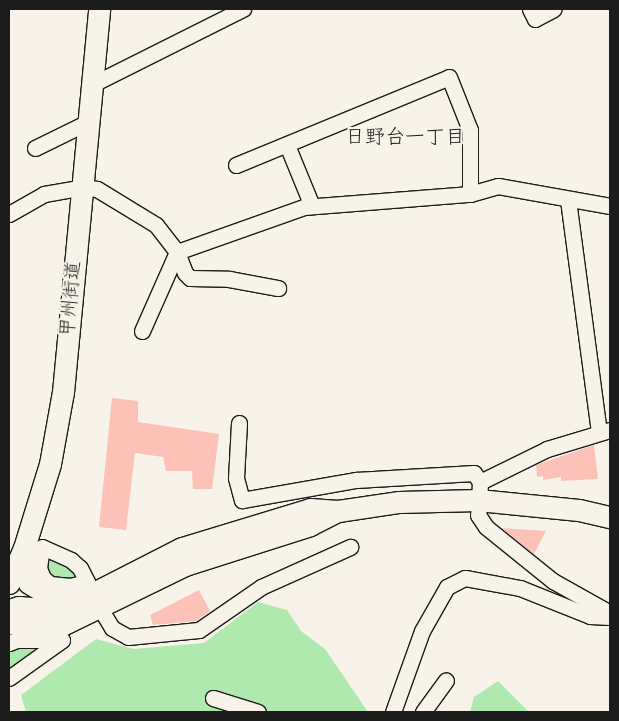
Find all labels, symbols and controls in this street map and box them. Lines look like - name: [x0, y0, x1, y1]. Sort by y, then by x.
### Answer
- district label: 日野台一丁目: [345, 127, 465, 151]
- street label: 甲州街道: [58, 260, 88, 338]

